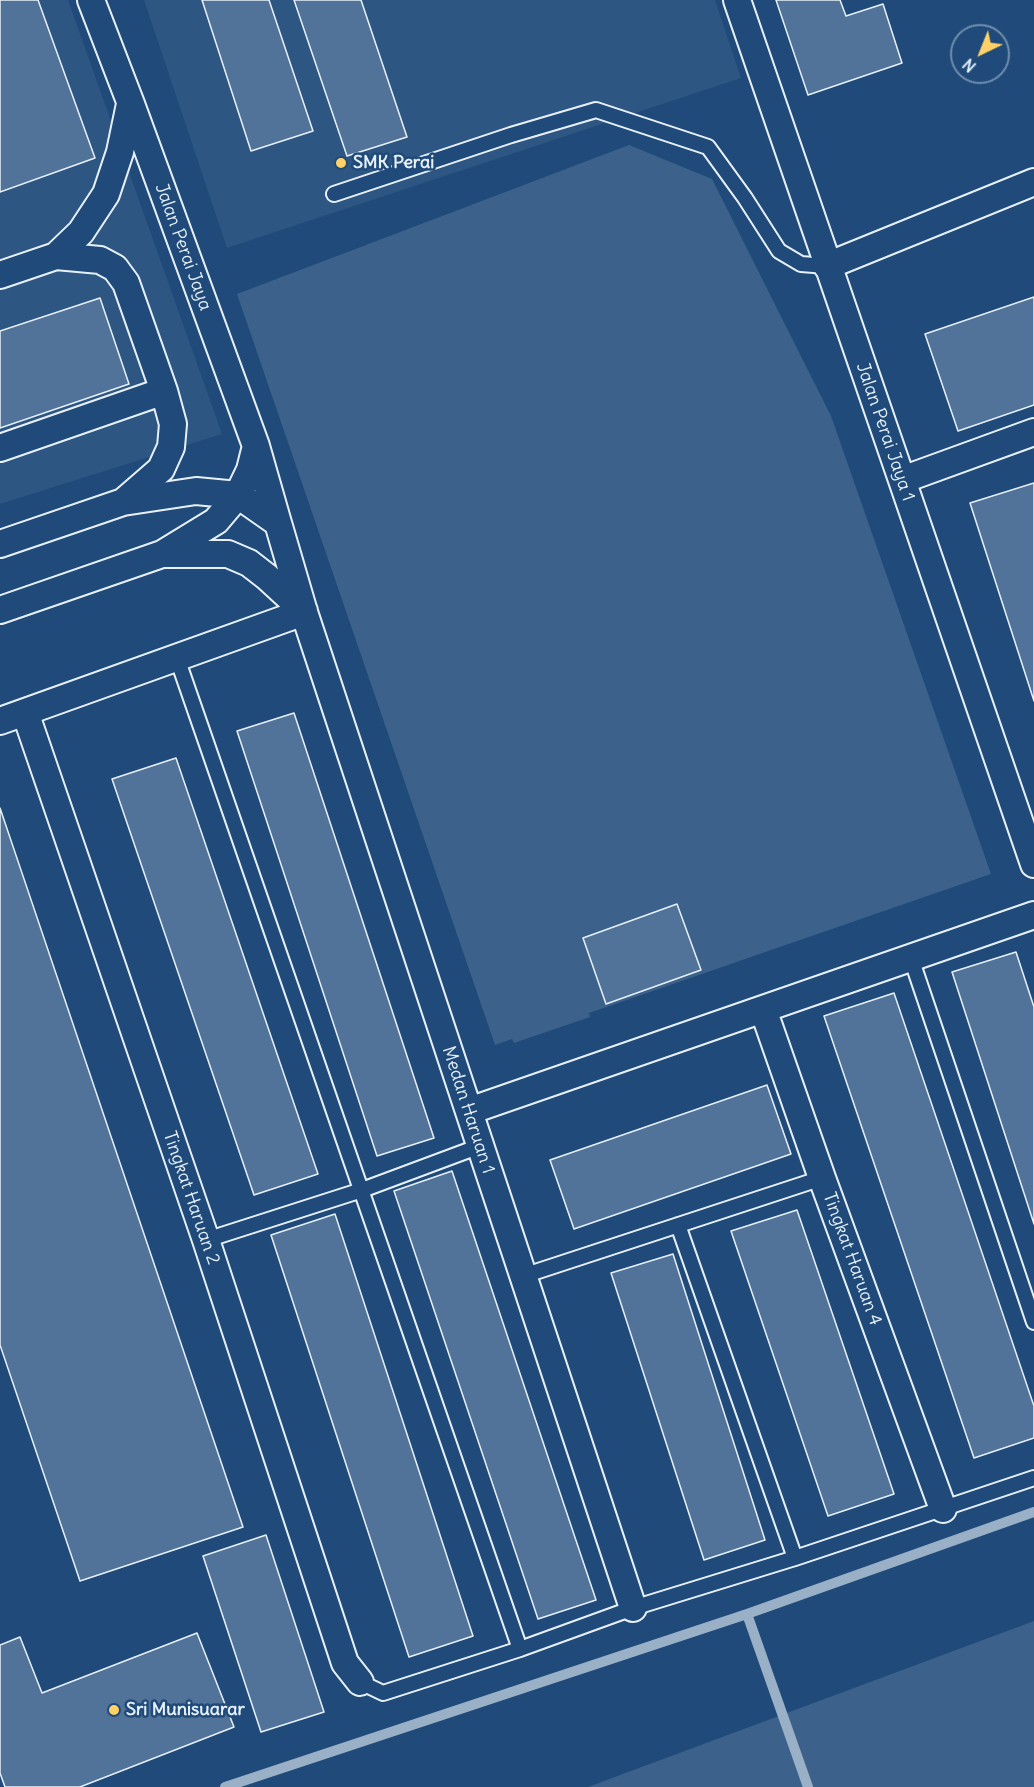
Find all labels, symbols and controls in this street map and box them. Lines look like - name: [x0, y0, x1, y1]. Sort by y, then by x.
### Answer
- north arrow: [950, 24, 1010, 84]
- text: N: [958, 55, 980, 77]
- place label: SMK Perai: [353, 152, 434, 174]
- marker: SMK Perai: [334, 156, 348, 170]
- street label: Jalan Perai Jaya: [150, 180, 216, 314]
- street label: Jalan Perai Jaya 1: [851, 360, 919, 504]
- street label: Medan Haruan 1: [437, 1043, 499, 1177]
- street label: Tingkat Haruan 2: [158, 1129, 224, 1267]
- street label: Tingkat Haruan 4: [818, 1190, 886, 1328]
- place label: Sri Munisuarar: [126, 1699, 245, 1721]
- marker: Sri Munisuarar: [107, 1703, 121, 1717]

